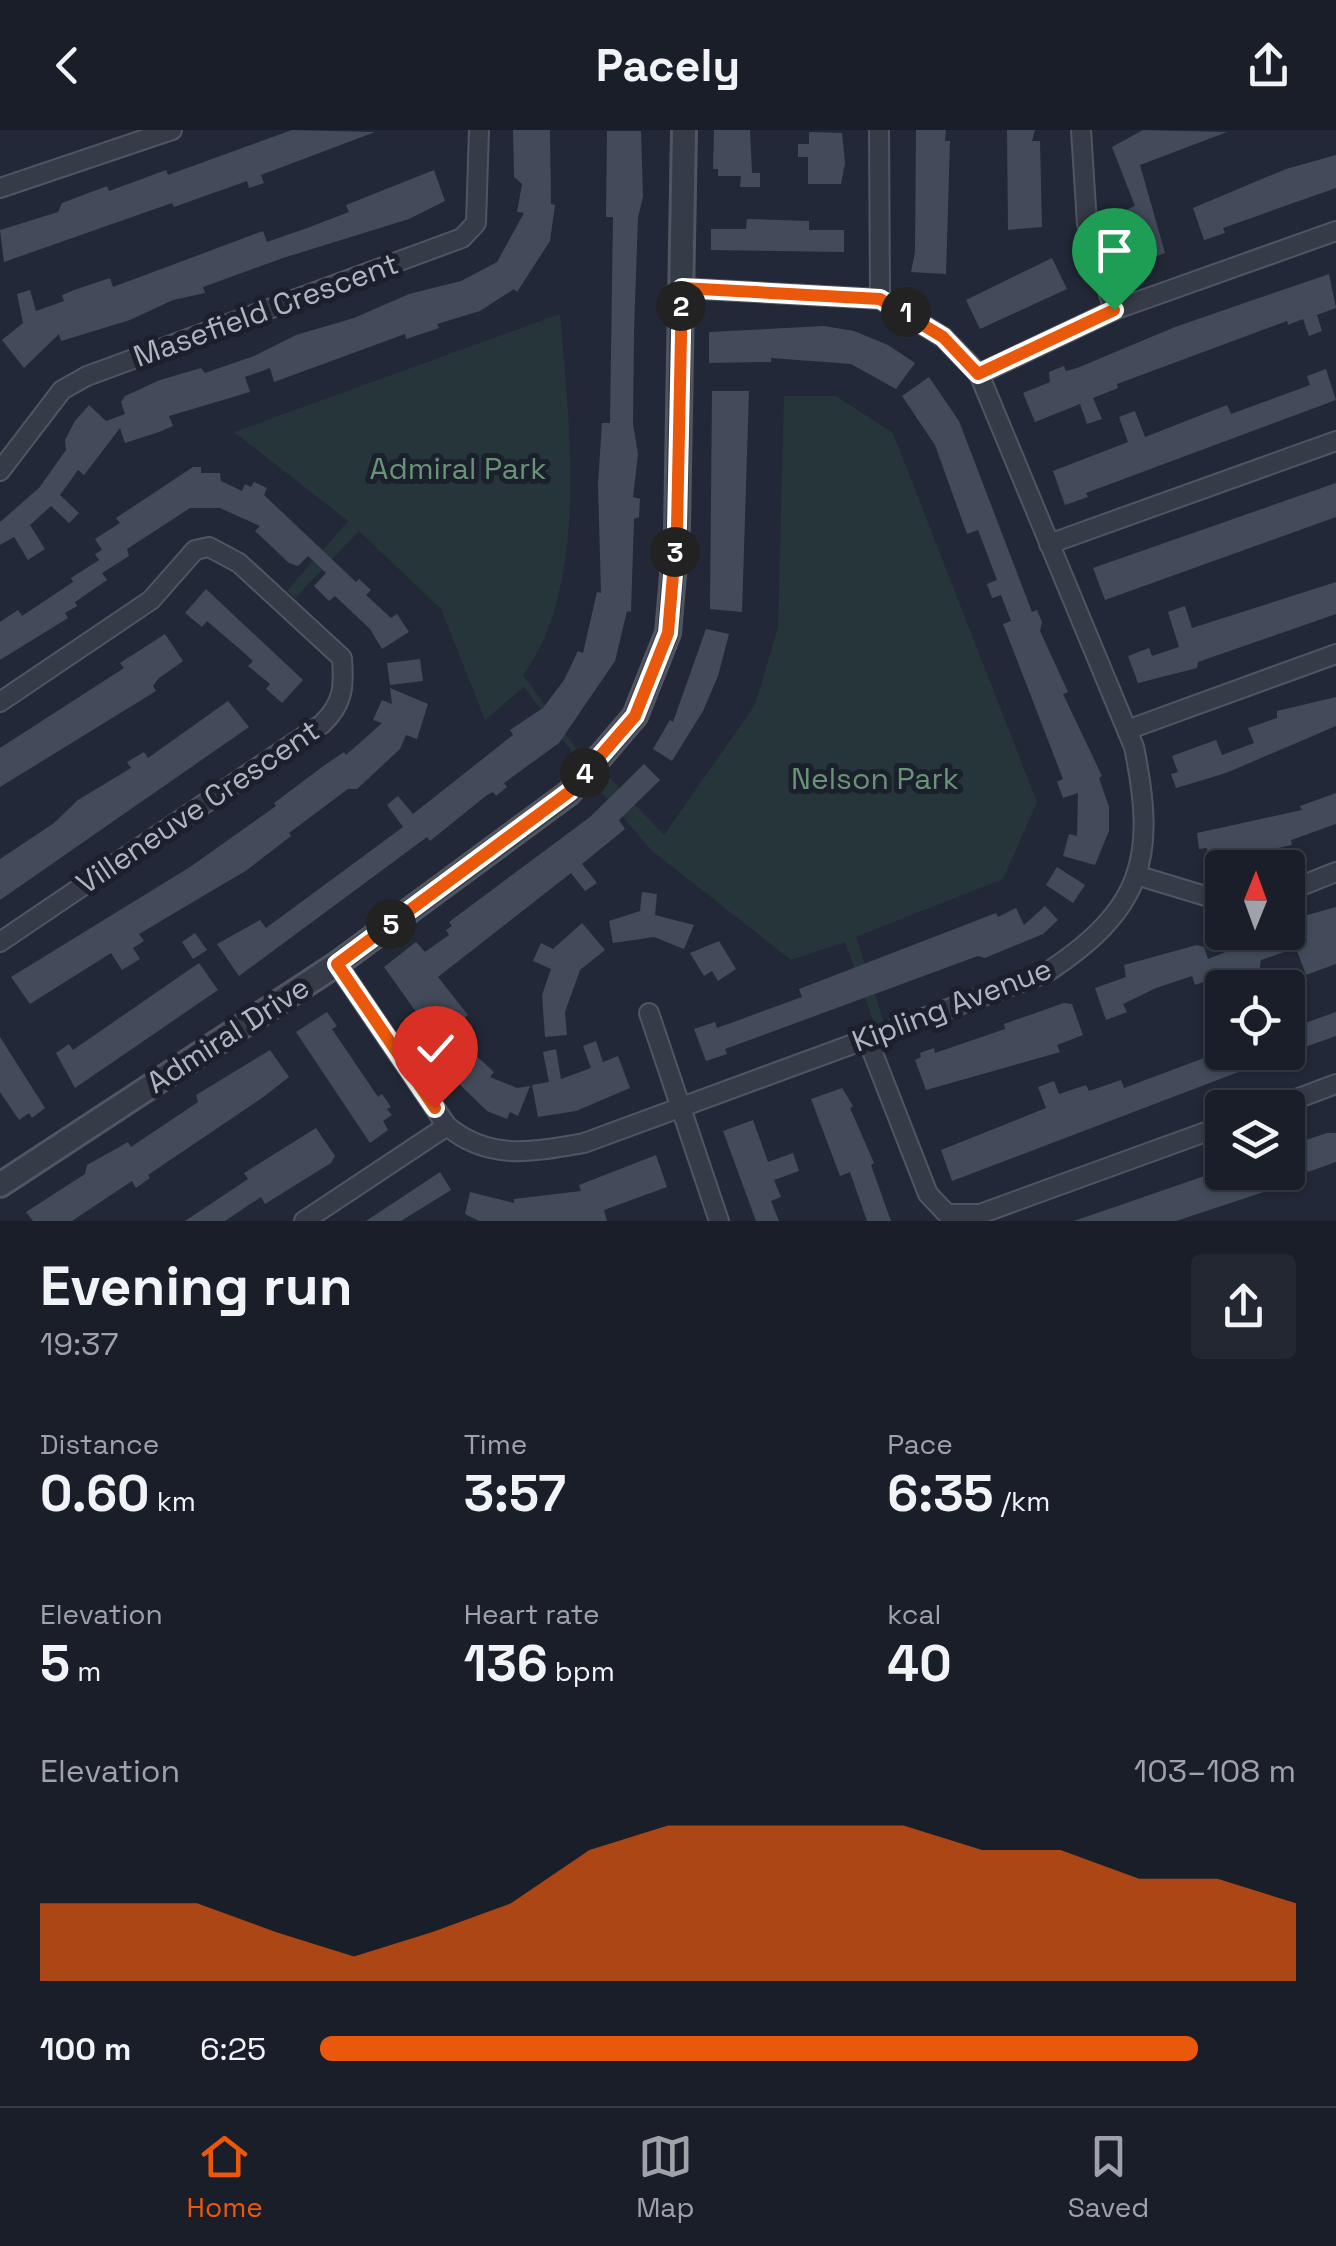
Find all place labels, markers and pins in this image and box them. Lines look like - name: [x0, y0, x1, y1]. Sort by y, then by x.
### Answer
- pin: [1072, 208, 1157, 311]
- pin: 2: [656, 281, 706, 331]
- pin: 1: [881, 287, 931, 337]
- pin: 3: [650, 527, 700, 577]
- pin: 4: [560, 748, 610, 798]
- pin: 5: [366, 899, 416, 949]
- pin: [393, 1006, 478, 1109]

